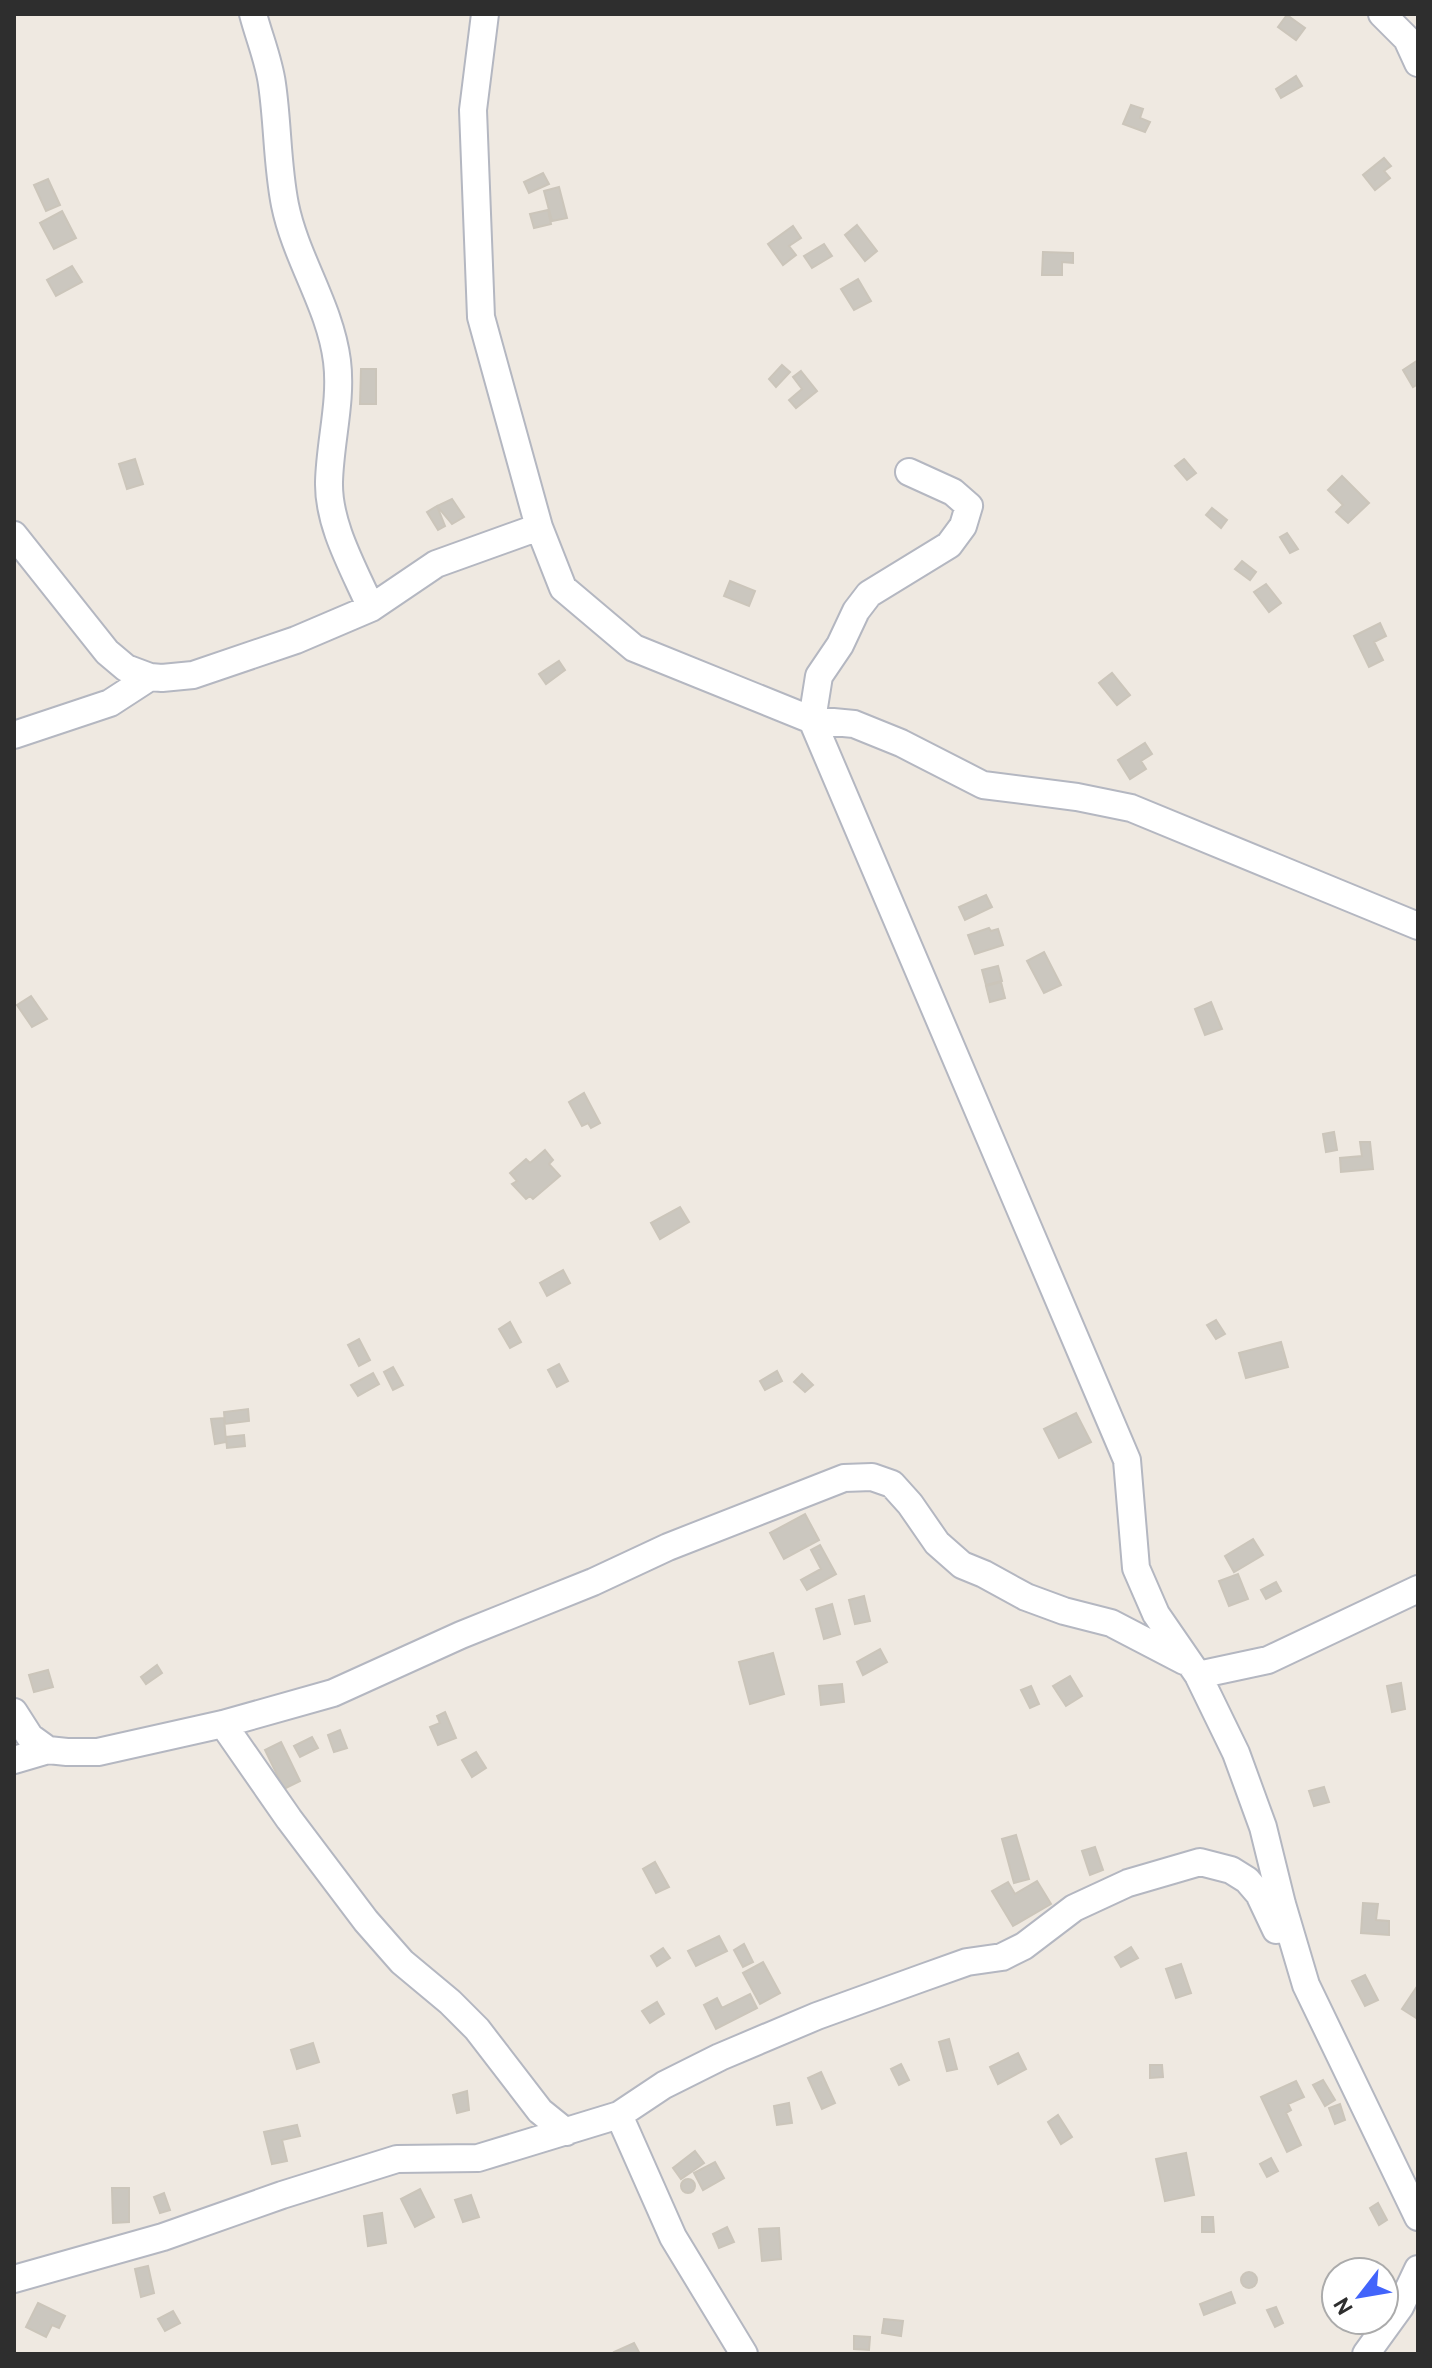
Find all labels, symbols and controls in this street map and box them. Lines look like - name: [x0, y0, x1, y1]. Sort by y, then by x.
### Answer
- north arrow: [1320, 2256, 1400, 2336]
- text: N: [1329, 2291, 1361, 2319]

